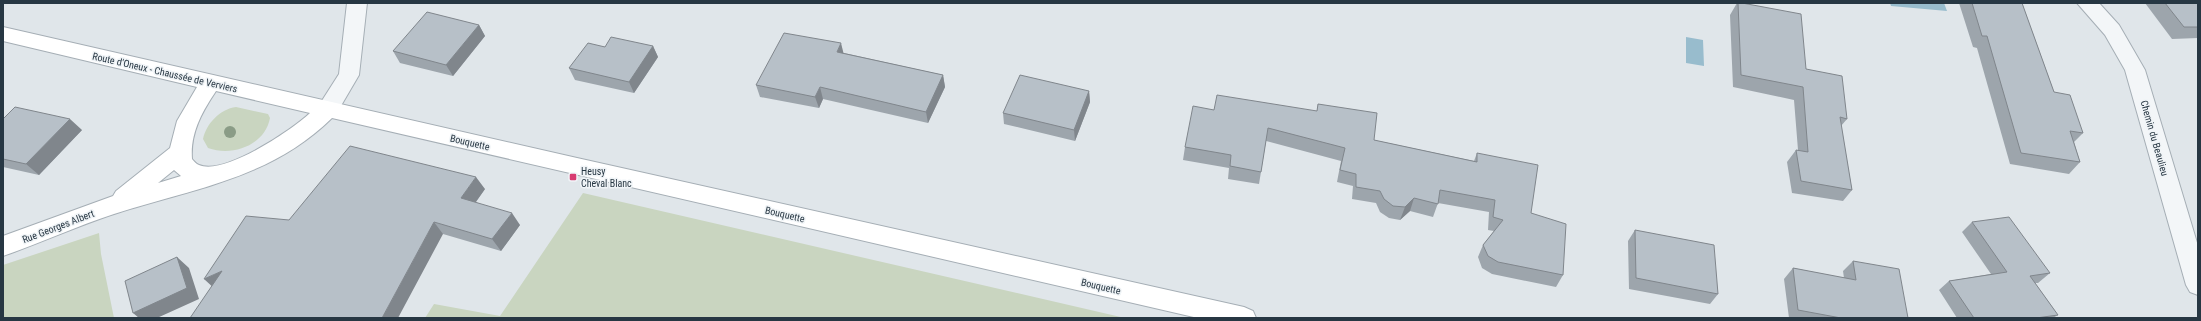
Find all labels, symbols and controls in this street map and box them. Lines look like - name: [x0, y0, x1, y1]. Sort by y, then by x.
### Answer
- street label: Route d'Oneux - Chaussée de Verviers: [91, 50, 239, 95]
- street label: Chemin du Beaulieu: [2138, 99, 2171, 177]
- street label: Bouquette: [449, 133, 491, 152]
- place label: Heusy Cheval Blanc: [581, 166, 632, 189]
- marker: Heusy Cheval Blanc: [568, 172, 578, 182]
- street label: Bouquette: [764, 205, 806, 224]
- street label: Rue Georges Albert: [21, 208, 96, 245]
- street label: Bouquette: [1080, 277, 1122, 296]

